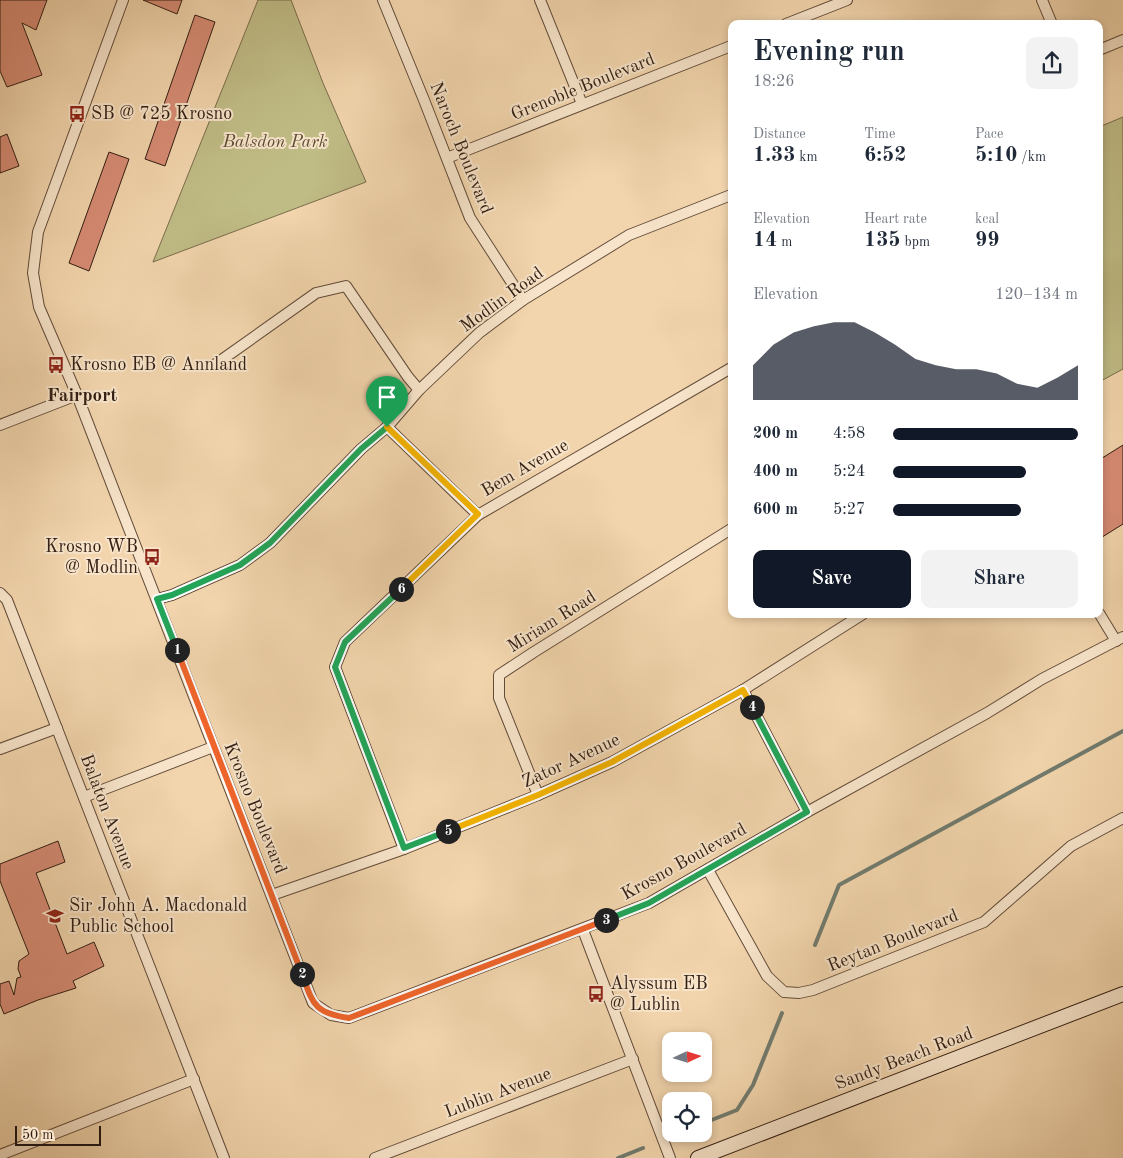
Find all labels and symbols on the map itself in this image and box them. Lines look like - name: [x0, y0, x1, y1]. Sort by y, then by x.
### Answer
- street label: Grenoble Boulevard: [509, 50, 657, 124]
- street label: Naroch Boulevard: [426, 80, 496, 216]
- bus stop icon: SB @ 725 Krosno: [67, 104, 87, 124]
- place label: SB @ 725 Krosno: [91, 105, 232, 123]
- park label: Balsdon Park: [221, 133, 328, 151]
- street label: Modlin Road: [457, 264, 547, 336]
- bus stop icon: Krosno EB @ Annland: [46, 355, 66, 375]
- place label: Krosno EB @ Annland: [70, 356, 247, 374]
- pin: [366, 376, 408, 427]
- district label: Fairport: [47, 387, 117, 406]
- street label: Bem Avenue: [478, 436, 572, 500]
- place label: Krosno WB @ Modlin: [45, 538, 138, 577]
- bus stop icon: Krosno WB @ Modlin: [142, 547, 162, 567]
- pin: 6: [388, 576, 414, 602]
- street label: Miriam Road: [505, 588, 599, 656]
- pin: 1: [164, 638, 190, 662]
- pin: 4: [740, 694, 764, 720]
- street label: Zator Avenue: [519, 731, 623, 791]
- street label: Krosno Boulevard: [220, 740, 290, 876]
- street label: Balaton Avenue: [77, 752, 137, 872]
- pin: 5: [436, 818, 460, 844]
- street label: Krosno Boulevard: [618, 820, 750, 904]
- place label: Sir John A. Macdonald Public School: [69, 897, 248, 936]
- school or university icon: Sir John A. Macdonald Public School: [45, 906, 65, 926]
- street label: Reytan Boulevard: [825, 907, 961, 975]
- pin: 3: [594, 908, 618, 932]
- pin: 2: [290, 962, 314, 986]
- place label: Alyssum EB @ Lublin: [610, 975, 708, 1014]
- bus stop icon: Alyssum EB @ Lublin: [586, 984, 606, 1004]
- street label: Sandy Beach Road: [833, 1024, 975, 1094]
- north arrow: [662, 1032, 712, 1082]
- street label: Lublin Avenue: [442, 1064, 554, 1122]
- scale bar: [15, 1123, 101, 1146]

